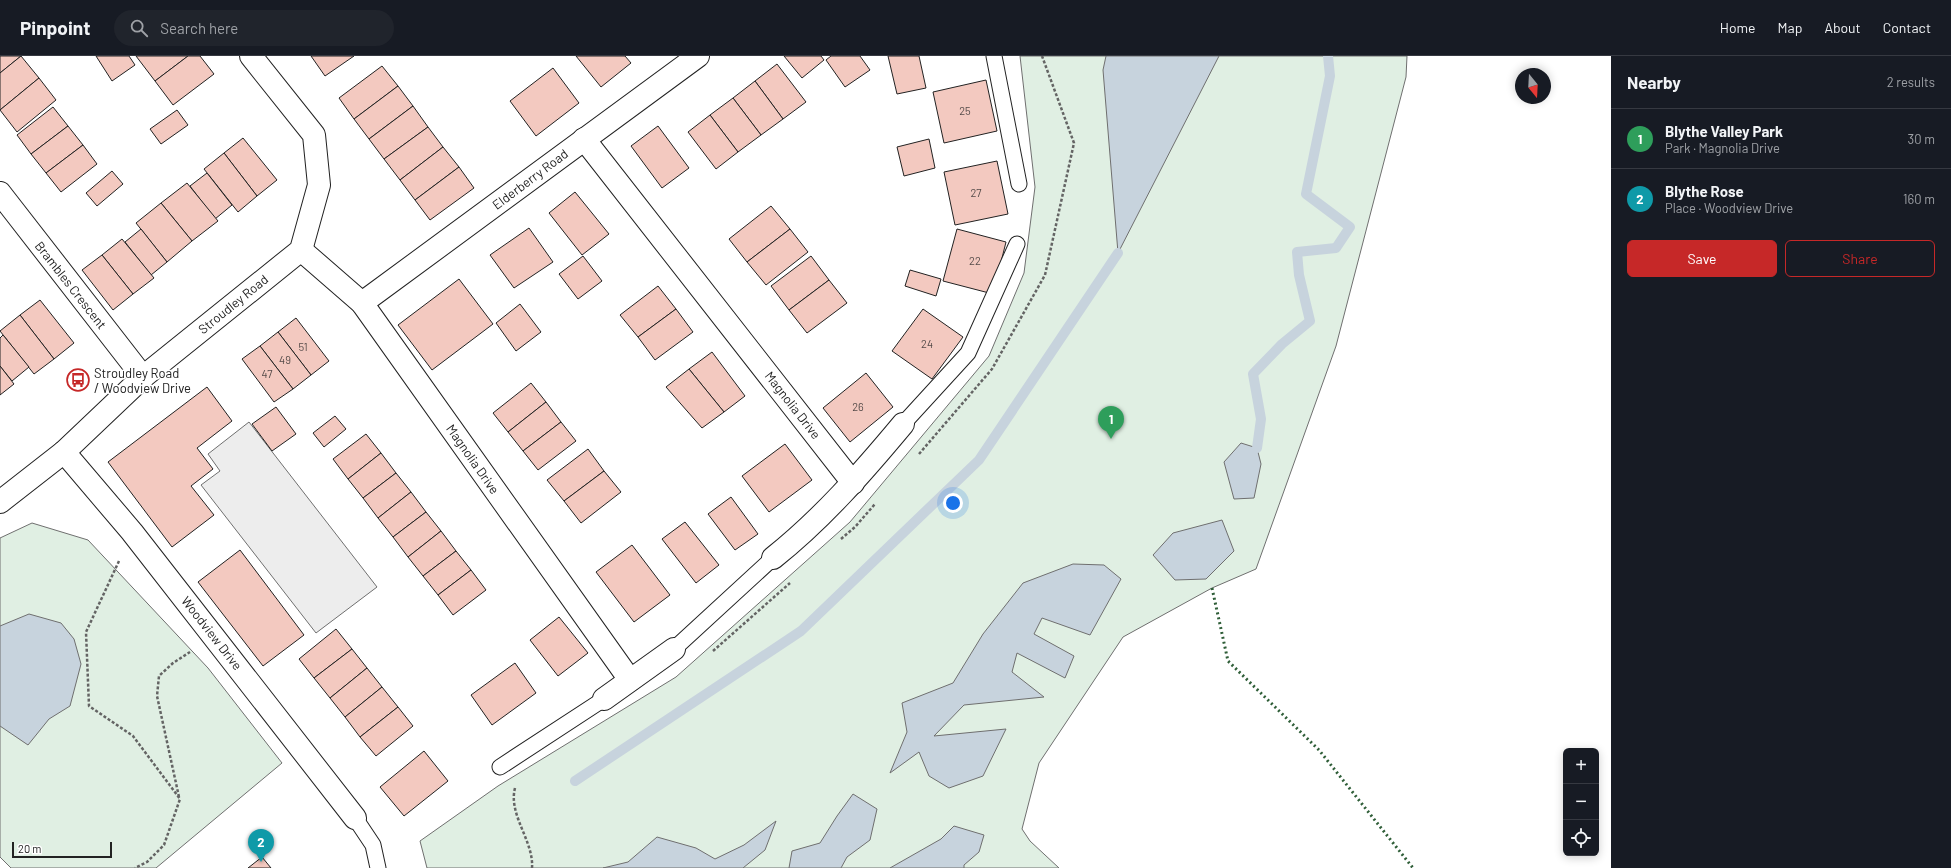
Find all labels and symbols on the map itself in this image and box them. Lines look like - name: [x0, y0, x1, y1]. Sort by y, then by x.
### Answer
- north arrow: [1515, 68, 1551, 104]
- house number: 25: [959, 104, 971, 117]
- street label: Elderberry Road: [489, 145, 571, 213]
- house number: 27: [970, 186, 982, 199]
- street label: Brambles Crescent: [32, 238, 110, 332]
- house number: 22: [969, 254, 981, 267]
- street label: Stroudley Road: [195, 271, 271, 337]
- house number: 24: [921, 337, 933, 350]
- house number: 51: [298, 340, 308, 353]
- house number: 49: [279, 353, 291, 366]
- place label: Stroudley Road / Woodview Drive: [94, 365, 191, 396]
- bus stop icon: Stroudley Road / Woodview Drive: [65, 367, 91, 393]
- house number: 47: [262, 367, 272, 380]
- street label: Magnolia Drive: [762, 368, 824, 442]
- house number: 26: [852, 400, 864, 413]
- pin: 1: [1098, 406, 1124, 439]
- street label: Magnolia Drive: [443, 421, 503, 497]
- your location: [943, 493, 963, 513]
- street label: Woodview Drive: [178, 593, 246, 673]
- pin: 2: [248, 829, 274, 862]
- scale bar: [12, 840, 112, 859]

